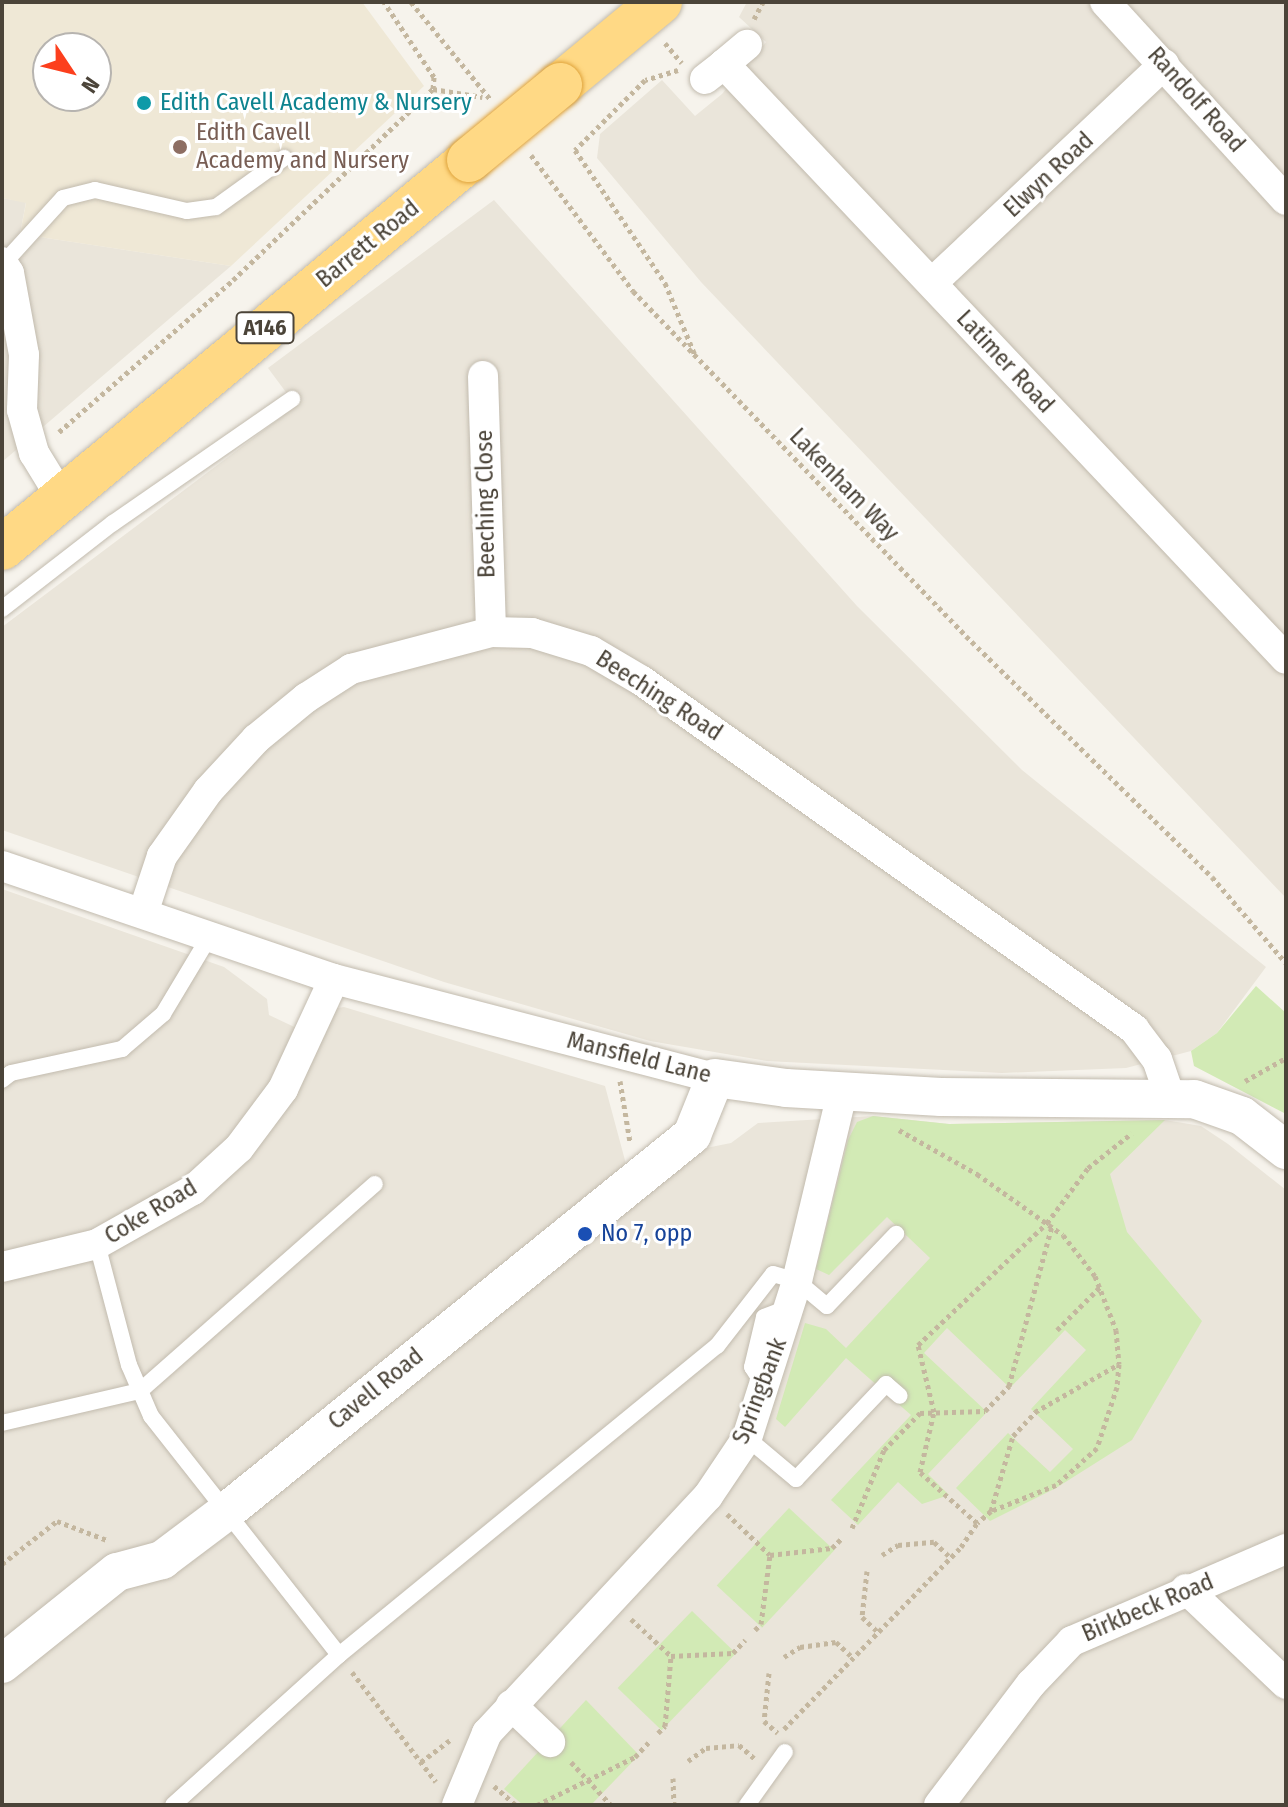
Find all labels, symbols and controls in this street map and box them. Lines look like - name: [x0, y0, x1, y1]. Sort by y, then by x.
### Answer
- north arrow: [32, 32, 112, 112]
- street label: Randolf Road: [1141, 41, 1251, 159]
- text: N: [76, 72, 105, 98]
- place label: Edith Cavell Academy & Nursery: [160, 89, 472, 117]
- marker: Edith Cavell Academy & Nursery: [135, 94, 153, 112]
- place label: Edith Cavell Academy and Nursery: [196, 119, 409, 175]
- street label: Elwyn Road: [998, 126, 1100, 224]
- marker: Edith Cavell Academy and Nursery: [171, 138, 189, 156]
- street label: Barrett Road: [311, 194, 425, 294]
- street label: Latimer Road: [950, 305, 1060, 419]
- road number: A146: [235, 310, 295, 346]
- street label: Lakenham Way: [783, 423, 905, 547]
- street label: Beeching Close: [470, 430, 502, 578]
- street label: Beeching Road: [590, 644, 728, 748]
- street label: Mansfield Lane: [564, 1026, 714, 1090]
- street label: Coke Road: [100, 1173, 202, 1251]
- place label: No 7, opp: [601, 1220, 692, 1248]
- marker: No 7, opp: [576, 1225, 594, 1243]
- street label: Springbank: [727, 1334, 793, 1448]
- street label: Cavell Road: [323, 1342, 429, 1436]
- street label: Birkbeck Road: [1078, 1567, 1218, 1649]

